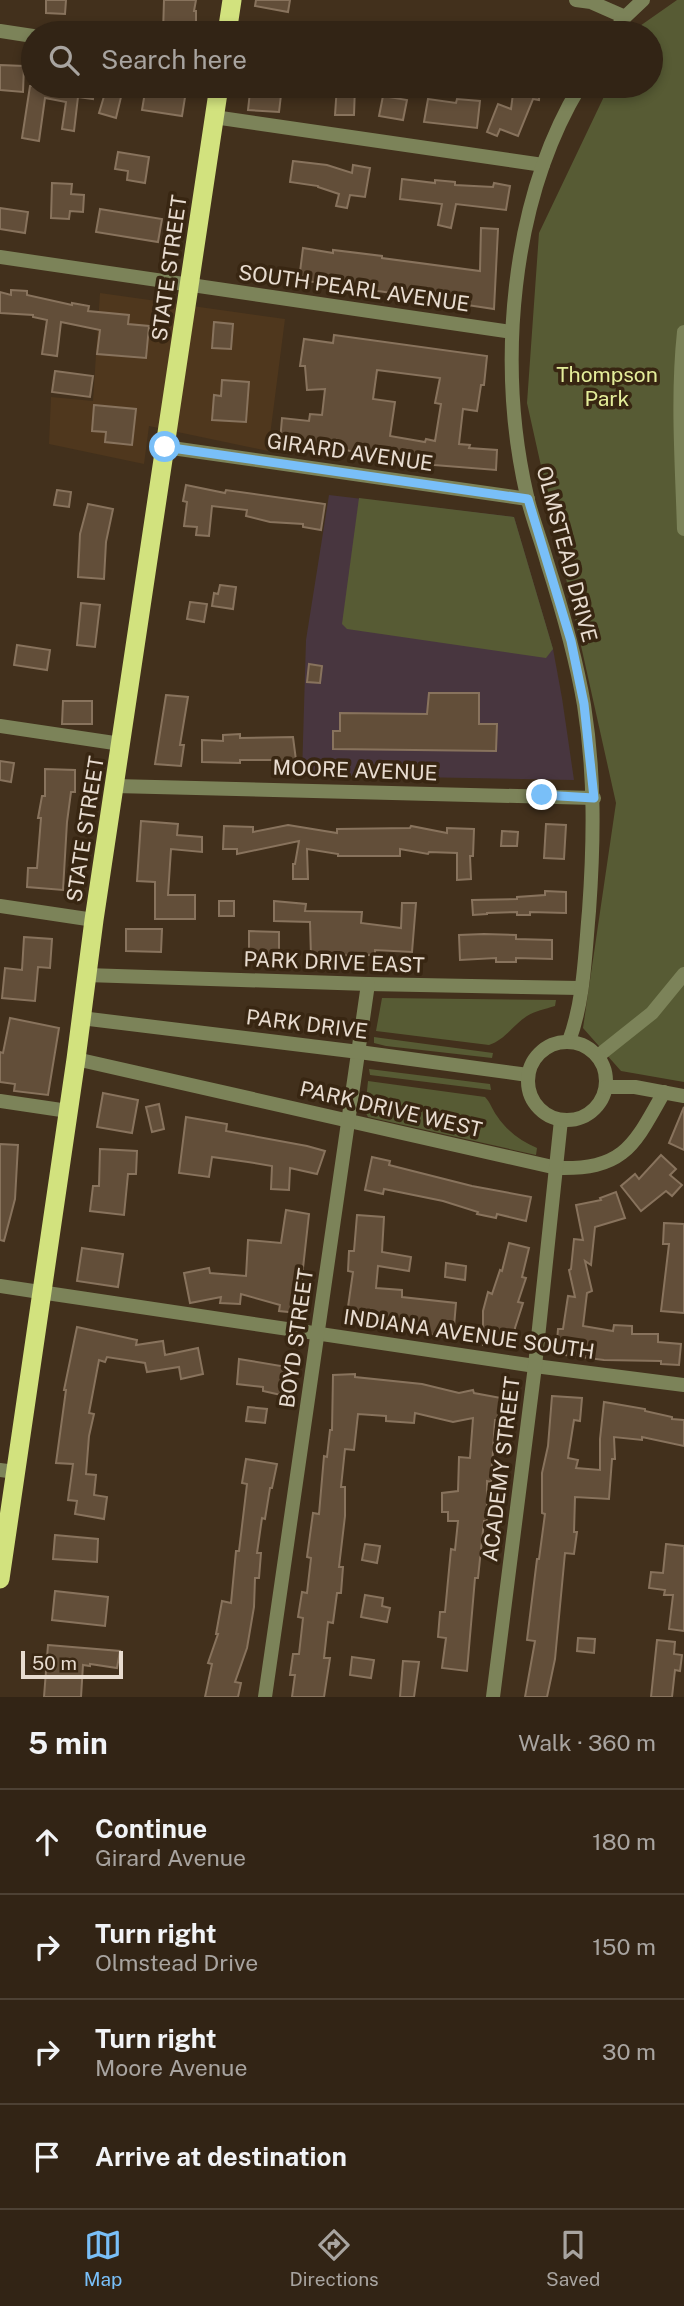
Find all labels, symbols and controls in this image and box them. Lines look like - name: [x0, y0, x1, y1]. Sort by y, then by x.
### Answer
- search box: [21, 21, 663, 98]
- icon: search: [45, 41, 83, 79]
- text: Search here: [101, 44, 247, 75]
- street label: STATE STREET: [146, 193, 192, 343]
- street label: SOUTH PEARL AVENUE: [237, 259, 471, 317]
- park label: Thompson Park: [556, 362, 658, 411]
- street label: GIRARD AVENUE: [265, 428, 435, 476]
- route start: [149, 431, 180, 462]
- street label: OLMSTEAD DRIVE: [531, 463, 603, 645]
- street label: STATE STREET: [61, 754, 109, 904]
- street label: MOORE AVENUE: [272, 755, 438, 785]
- route end: [526, 779, 557, 810]
- street label: PARK DRIVE EAST: [243, 946, 425, 978]
- street label: PARK DRIVE: [245, 1004, 369, 1044]
- street label: PARK DRIVE WEST: [297, 1076, 485, 1142]
- street label: BOYD STREET: [274, 1267, 318, 1409]
- street label: INDIANA AVENUE SOUTH: [342, 1304, 596, 1364]
- street label: ACADEMY STREET: [477, 1375, 525, 1563]
- scale bar: [21, 1648, 122, 1680]
- text: 50 m: [32, 1652, 77, 1674]
- text: 5 min: [28, 1725, 108, 1761]
- text: Walk · 360 m: [518, 1729, 656, 1756]
- text: Continue: [95, 1813, 207, 1844]
- icon: ahead: [28, 1823, 66, 1861]
- text: 180 m: [592, 1828, 656, 1855]
- text: Girard Avenue: [95, 1844, 246, 1871]
- text: Turn right: [95, 1918, 217, 1949]
- icon: right: [28, 1928, 66, 1966]
- text: 150 m: [592, 1933, 656, 1960]
- text: Olmstead Drive: [95, 1949, 258, 1976]
- text: Turn right: [95, 2023, 217, 2054]
- icon: right: [28, 2033, 66, 2071]
- text: 30 m: [602, 2038, 656, 2065]
- text: Moore Avenue: [95, 2054, 248, 2081]
- icon: arrive: [28, 2138, 66, 2176]
- text: Arrive at destination: [95, 2141, 347, 2172]
- tab: Map: [84, 2226, 122, 2290]
- tab: Directions: [289, 2226, 379, 2290]
- tab: Saved: [546, 2226, 600, 2290]

